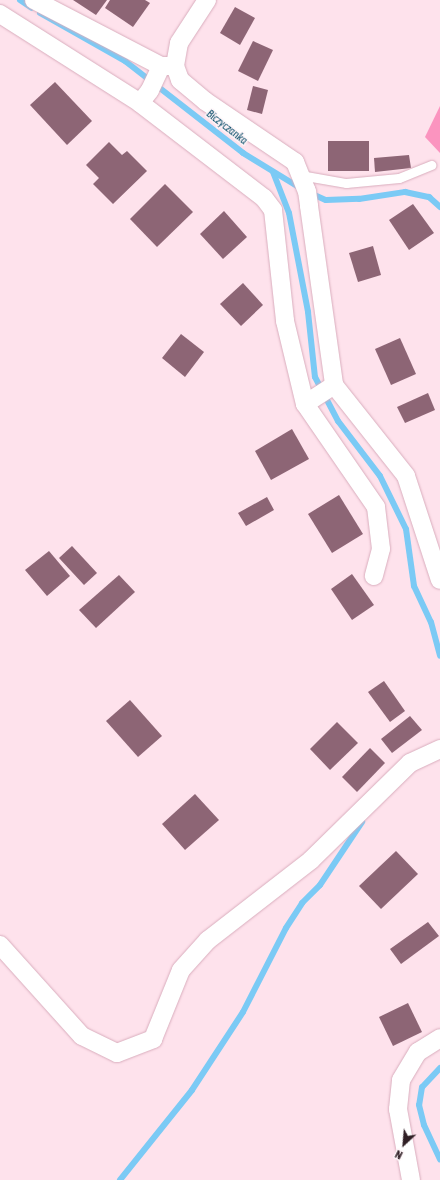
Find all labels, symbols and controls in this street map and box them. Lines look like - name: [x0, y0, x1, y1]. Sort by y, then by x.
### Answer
- water label: Biczyczanka: [204, 107, 250, 147]
- north arrow: [384, 1124, 424, 1164]
- text: N: [393, 1148, 404, 1162]

